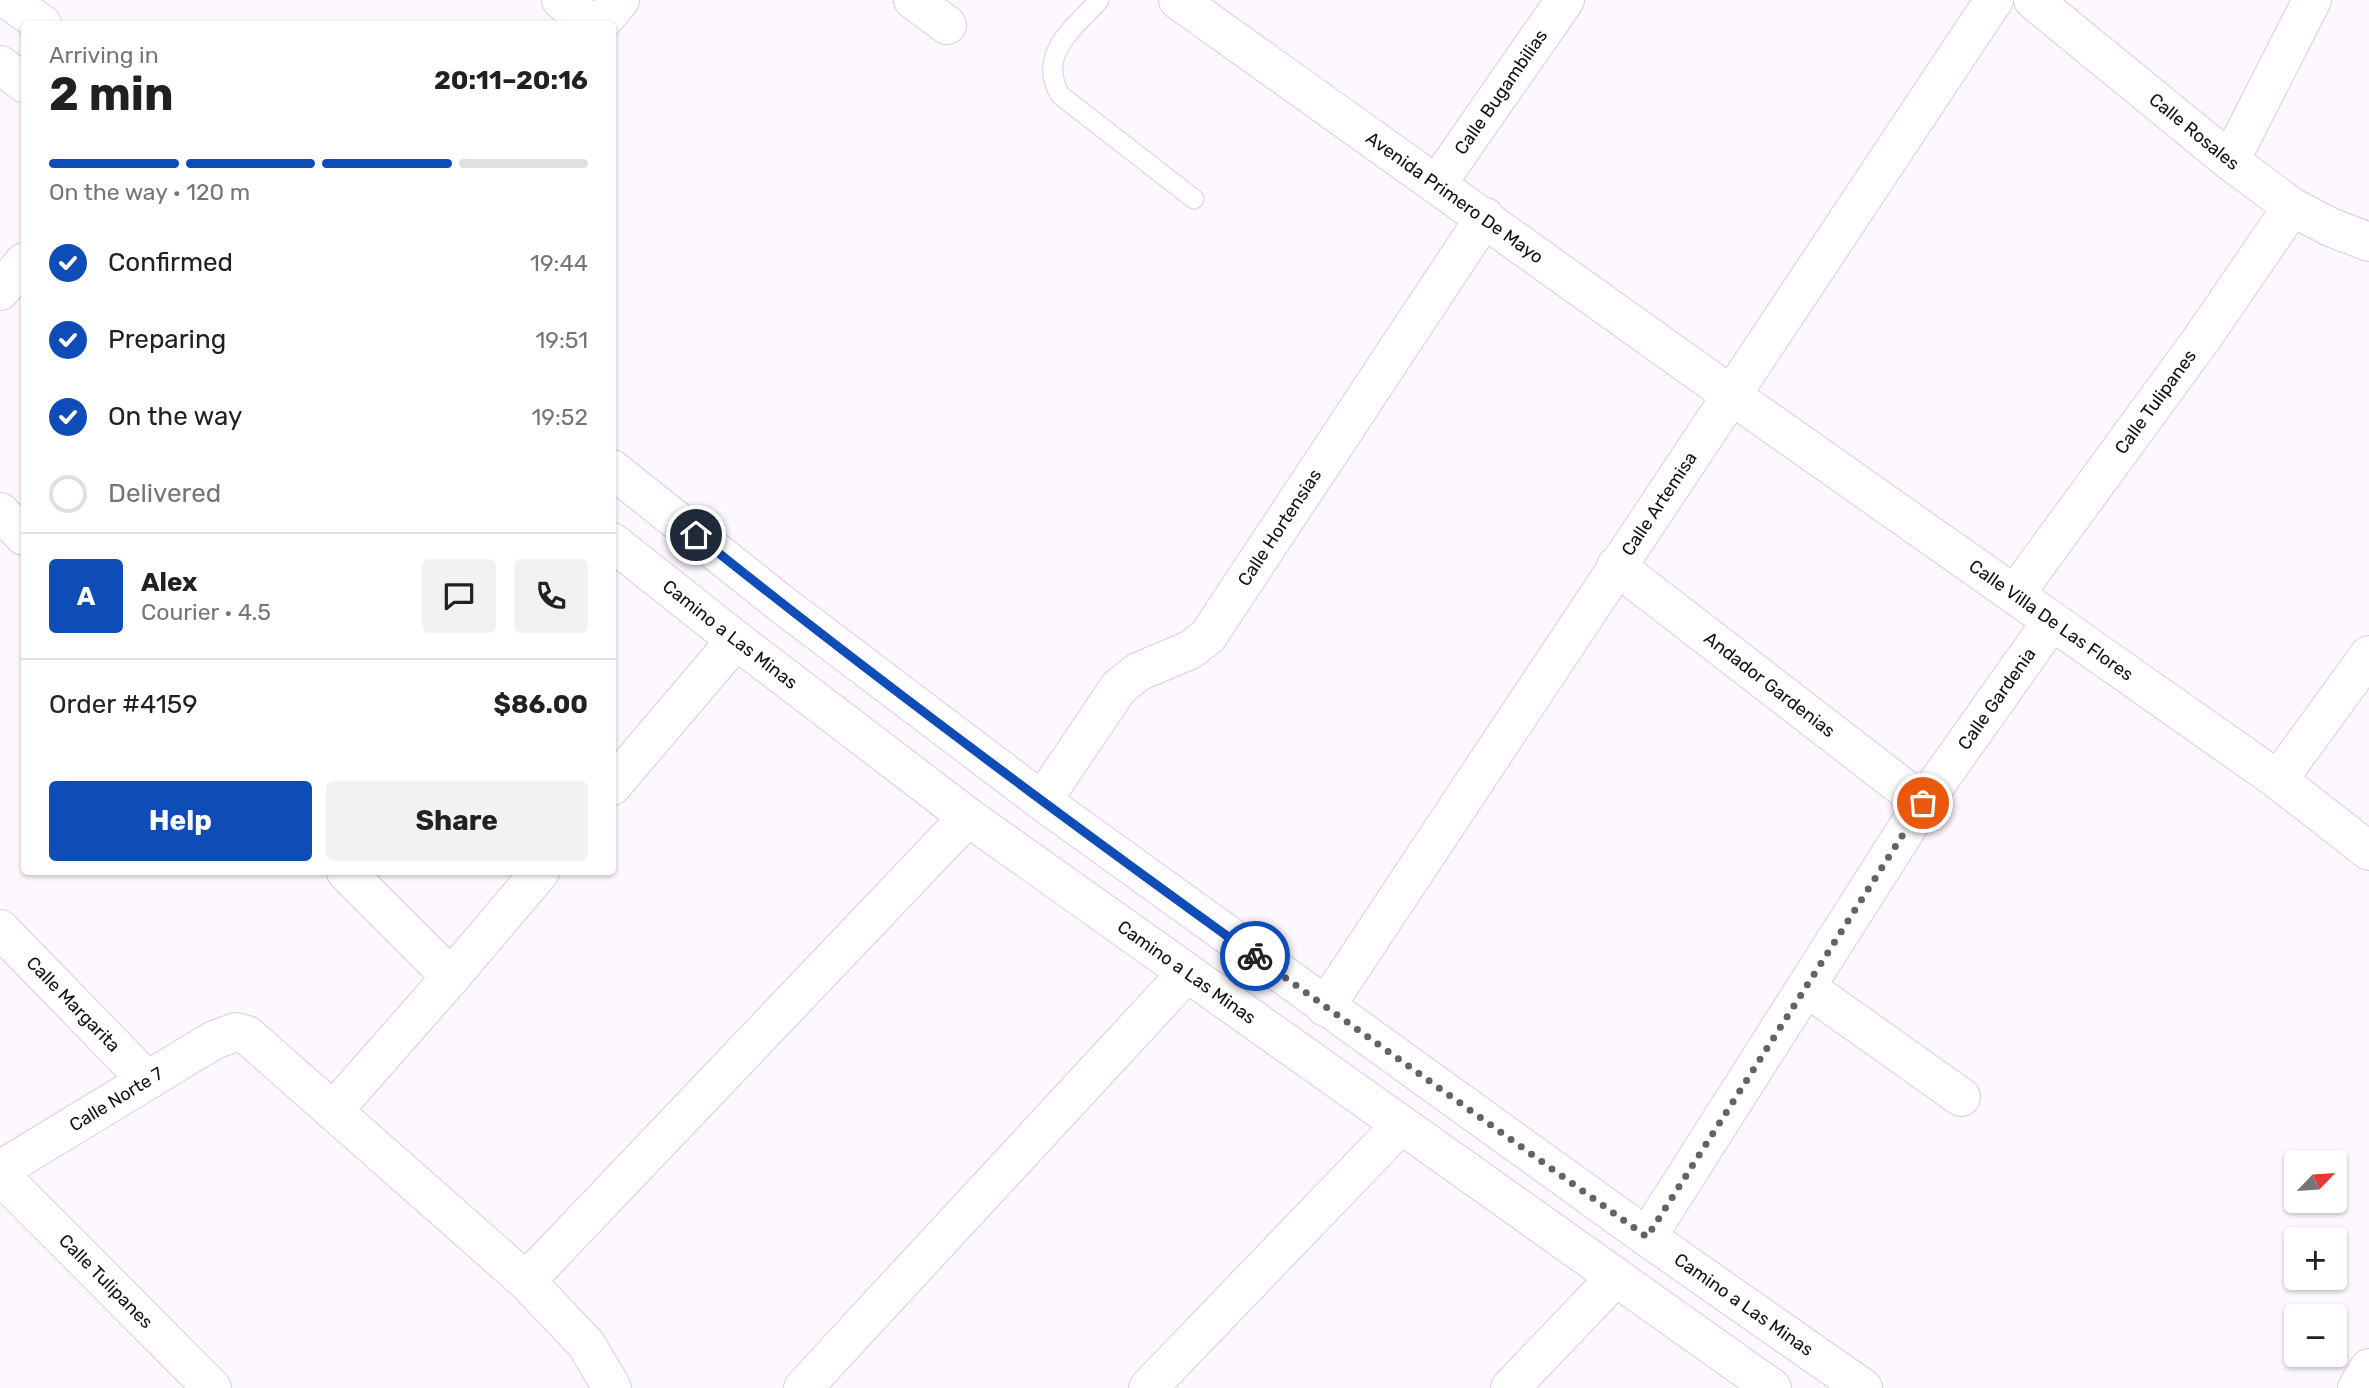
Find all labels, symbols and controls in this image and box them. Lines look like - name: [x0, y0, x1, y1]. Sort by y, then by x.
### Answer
- street label: Calle Bugambilias: [1450, 25, 1552, 159]
- text: Arriving in: [49, 41, 159, 69]
- text: 20:11–20:16: [434, 65, 588, 96]
- text: 2 min: [49, 67, 174, 122]
- street label: Calle Rosales: [2145, 88, 2243, 175]
- street label: Avenida Primero De Mayo: [1362, 127, 1548, 268]
- text: On the way · 120 m: [49, 178, 250, 206]
- icon: check: [49, 244, 87, 282]
- text: Confirmed: [108, 247, 233, 278]
- text: 19:44: [530, 249, 588, 277]
- icon: check: [49, 321, 87, 359]
- text: Preparing: [108, 324, 226, 355]
- text: 19:51: [535, 326, 588, 354]
- street label: Calle Tulipanes: [2110, 345, 2201, 459]
- icon: check: [49, 398, 87, 436]
- text: On the way: [108, 401, 242, 432]
- text: 19:52: [531, 403, 588, 431]
- street label: Calle Artemisa: [1617, 448, 1702, 560]
- street label: Calle Hortensias: [1233, 465, 1326, 590]
- text: Delivered: [108, 478, 221, 509]
- pin: [666, 505, 726, 565]
- icon: home: [677, 516, 715, 554]
- street label: Calle Villa De Las Flores: [1965, 555, 2137, 686]
- button: chat: [422, 559, 496, 633]
- button: phone: [514, 559, 588, 633]
- text: Alex: [141, 567, 197, 598]
- street label: Camino a Las Minas: [658, 575, 802, 694]
- text: A: [77, 581, 95, 612]
- text: Courier · 4.5: [141, 598, 271, 626]
- street label: Andador Gardenias: [1700, 627, 1839, 742]
- street label: Calle Gardenia: [1953, 643, 2041, 754]
- text: Order #4159: [49, 689, 198, 720]
- text: $86.00: [494, 689, 588, 720]
- pin: [1893, 773, 1953, 833]
- button: Help: [49, 781, 312, 861]
- button: Share: [326, 781, 588, 861]
- icon: bag: [1904, 784, 1942, 822]
- street label: Camino a Las Minas: [1113, 916, 1260, 1029]
- courier: [1220, 921, 1290, 991]
- icon: bike: [1236, 937, 1274, 975]
- street label: Calle Margarita: [22, 952, 125, 1057]
- street label: Calle Norte 7: [65, 1063, 167, 1136]
- north arrow: [2284, 1150, 2347, 1213]
- map controls: [2284, 1150, 2347, 1367]
- button: +: [2284, 1227, 2347, 1290]
- street label: Calle Tulipanes: [54, 1230, 157, 1333]
- street label: Camino a Las Minas: [1670, 1248, 1818, 1361]
- button: −: [2284, 1304, 2347, 1367]

